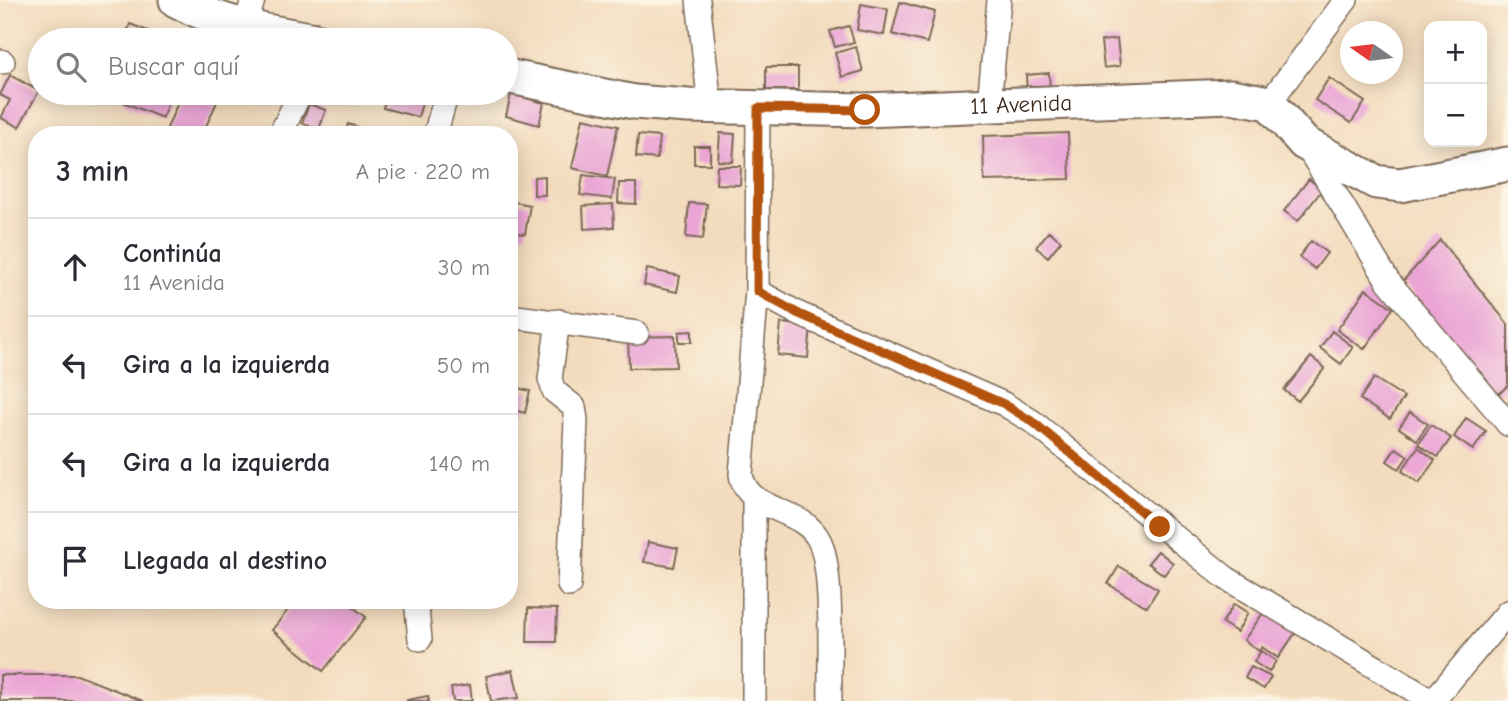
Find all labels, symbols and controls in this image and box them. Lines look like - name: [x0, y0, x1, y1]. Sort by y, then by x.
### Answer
- north arrow: [1340, 21, 1403, 84]
- map controls: [1424, 21, 1487, 147]
- button: +: [1424, 21, 1487, 84]
- search box: [28, 28, 518, 105]
- icon: search: [52, 48, 90, 86]
- text: Buscar aquí: [108, 52, 239, 82]
- button: −: [1424, 84, 1487, 147]
- street label: 11 Avenida: [970, 89, 1073, 119]
- route start: [849, 94, 880, 125]
- text: 3 min: [56, 154, 129, 189]
- text: A pie · 220 m: [356, 158, 490, 185]
- text: Continúa: [123, 239, 222, 269]
- icon: ahead: [56, 248, 94, 286]
- text: 30 m: [438, 254, 490, 281]
- text: 11 Avenida: [123, 269, 225, 296]
- icon: left: [56, 346, 94, 384]
- text: Gira a la izquierda: [123, 350, 330, 380]
- text: 50 m: [437, 352, 490, 379]
- icon: left: [56, 444, 94, 482]
- text: Gira a la izquierda: [123, 448, 330, 478]
- text: 140 m: [429, 450, 490, 477]
- route end: [1144, 511, 1175, 542]
- icon: arrive: [56, 542, 94, 580]
- text: Llegada al destino: [123, 546, 327, 576]

